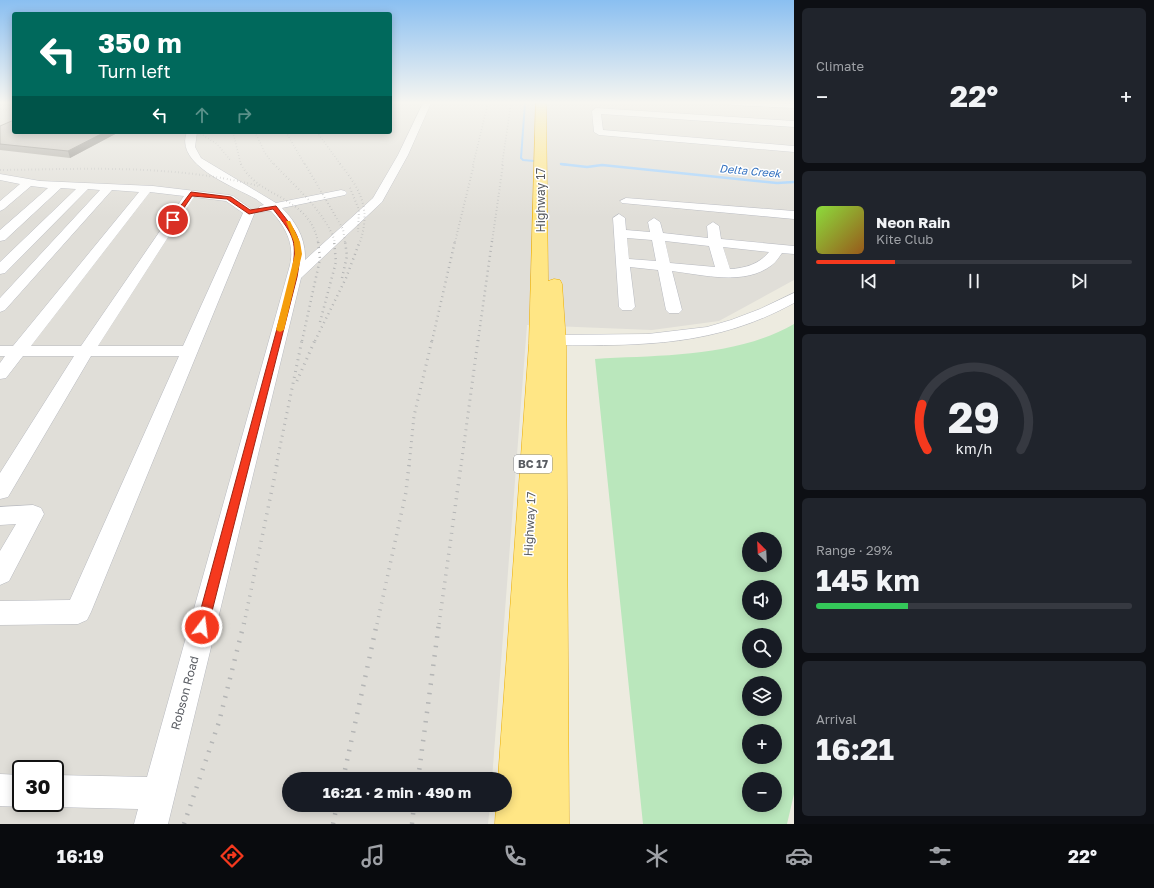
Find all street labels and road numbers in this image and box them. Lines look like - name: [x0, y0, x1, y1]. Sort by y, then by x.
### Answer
- street label: Highway 17: [533, 168, 548, 232]
- road number: BC 17: [514, 455, 552, 473]
- street label: Highway 17: [520, 491, 539, 557]
- street label: Robson Road: [167, 654, 202, 732]

